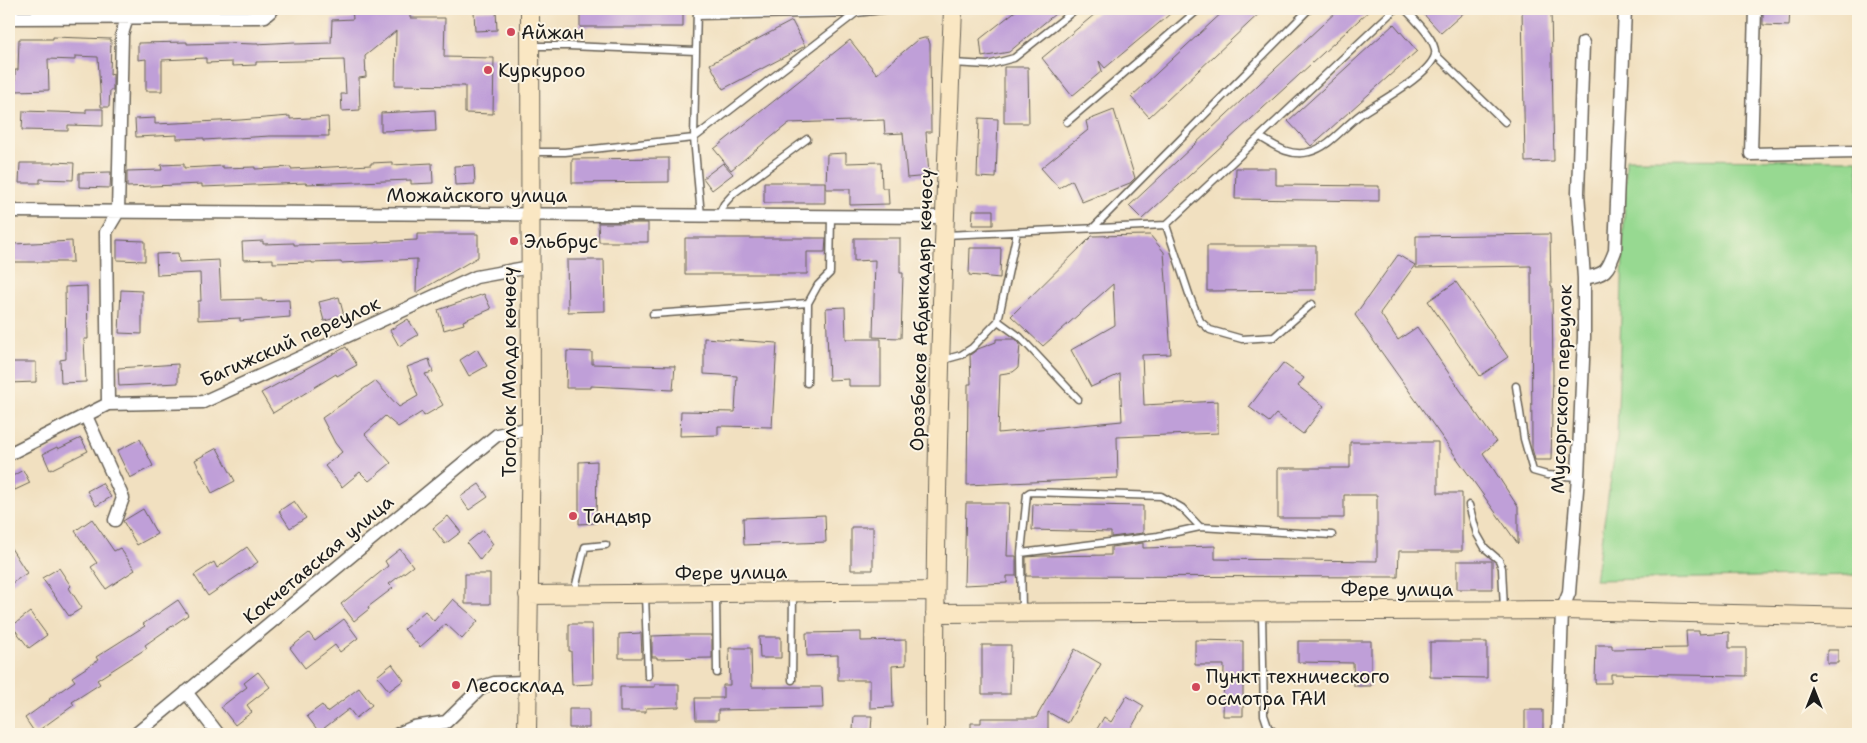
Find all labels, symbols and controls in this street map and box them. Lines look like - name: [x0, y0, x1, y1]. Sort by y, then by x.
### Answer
- place label: Айжан: [521, 20, 584, 45]
- marker: Айжан: [505, 26, 517, 38]
- place label: Куркуроо: [498, 58, 586, 83]
- marker: Куркуроо: [482, 64, 494, 76]
- street label: Орозбеков Абдыкадыр көчөсү: [904, 168, 939, 452]
- street label: Можайского улица: [387, 183, 568, 208]
- place label: Эльбрус: [524, 229, 598, 254]
- marker: Эльбрус: [508, 235, 520, 247]
- street label: Тоголок Молдо көчөсү: [497, 267, 522, 477]
- street label: Мусоргского переулок: [1545, 284, 1578, 494]
- street label: Багижский переулок: [196, 291, 384, 392]
- street label: Кокчетавская улица: [238, 489, 399, 630]
- place label: Тандыр: [583, 504, 652, 529]
- marker: Тандыр: [567, 510, 579, 522]
- street label: Фере улица: [675, 559, 788, 586]
- street label: Фере улица: [1341, 577, 1453, 602]
- place label: Пункт технического осмотра ГАИ: [1206, 664, 1390, 711]
- north arrow: [1790, 666, 1840, 716]
- text: С: [1810, 668, 1818, 686]
- place label: Лесосклад: [466, 673, 564, 698]
- marker: Лесосклад: [450, 679, 462, 691]
- marker: Пункт технического осмотра ГАИ: [1190, 681, 1202, 693]

